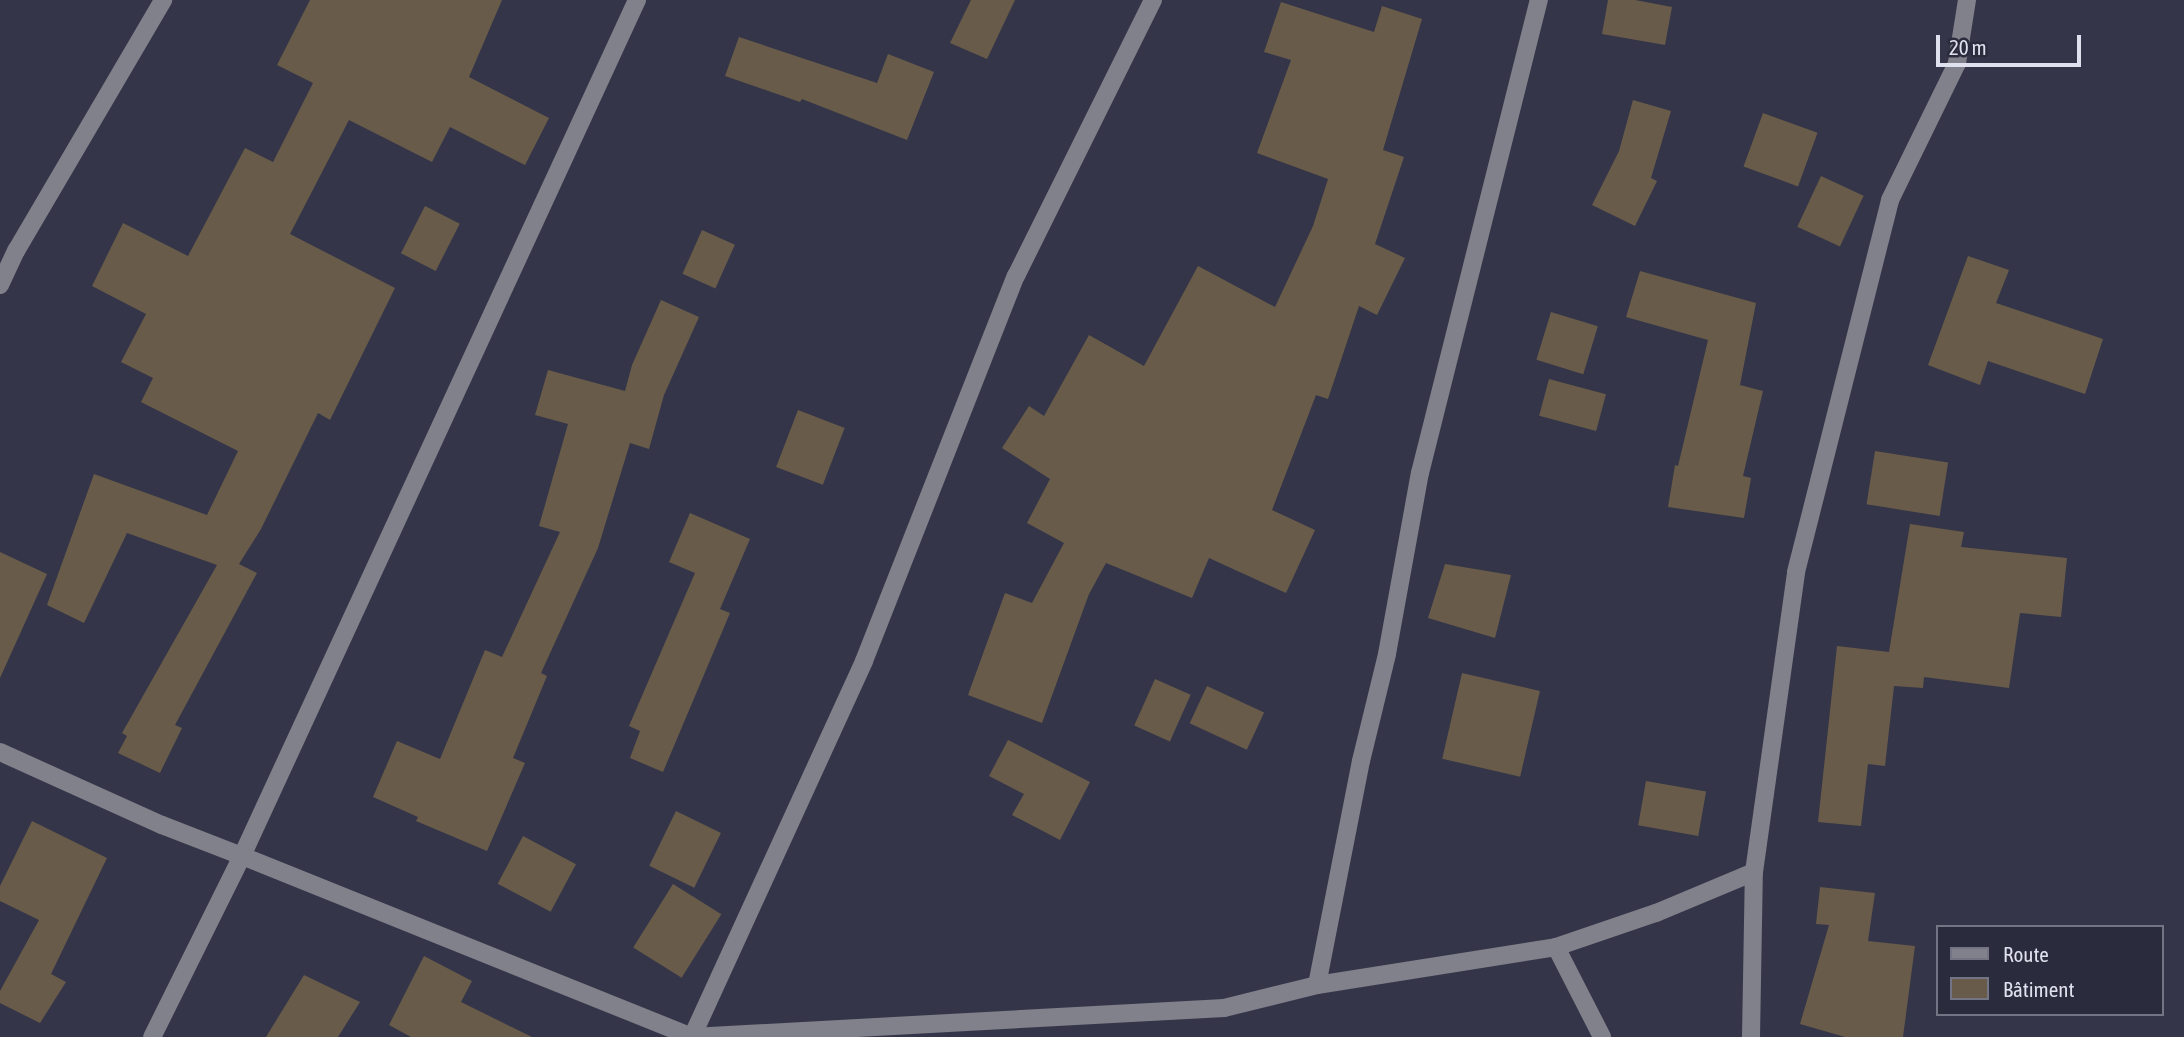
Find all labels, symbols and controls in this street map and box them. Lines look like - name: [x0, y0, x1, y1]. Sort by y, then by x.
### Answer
- scale bar: [1939, 21, 2084, 65]
- text: 20 m: [1949, 35, 1987, 59]
- legend: [1936, 925, 2163, 1016]
- text: Route: [2003, 942, 2049, 966]
- text: Bâtiment: [2003, 977, 2074, 1001]

